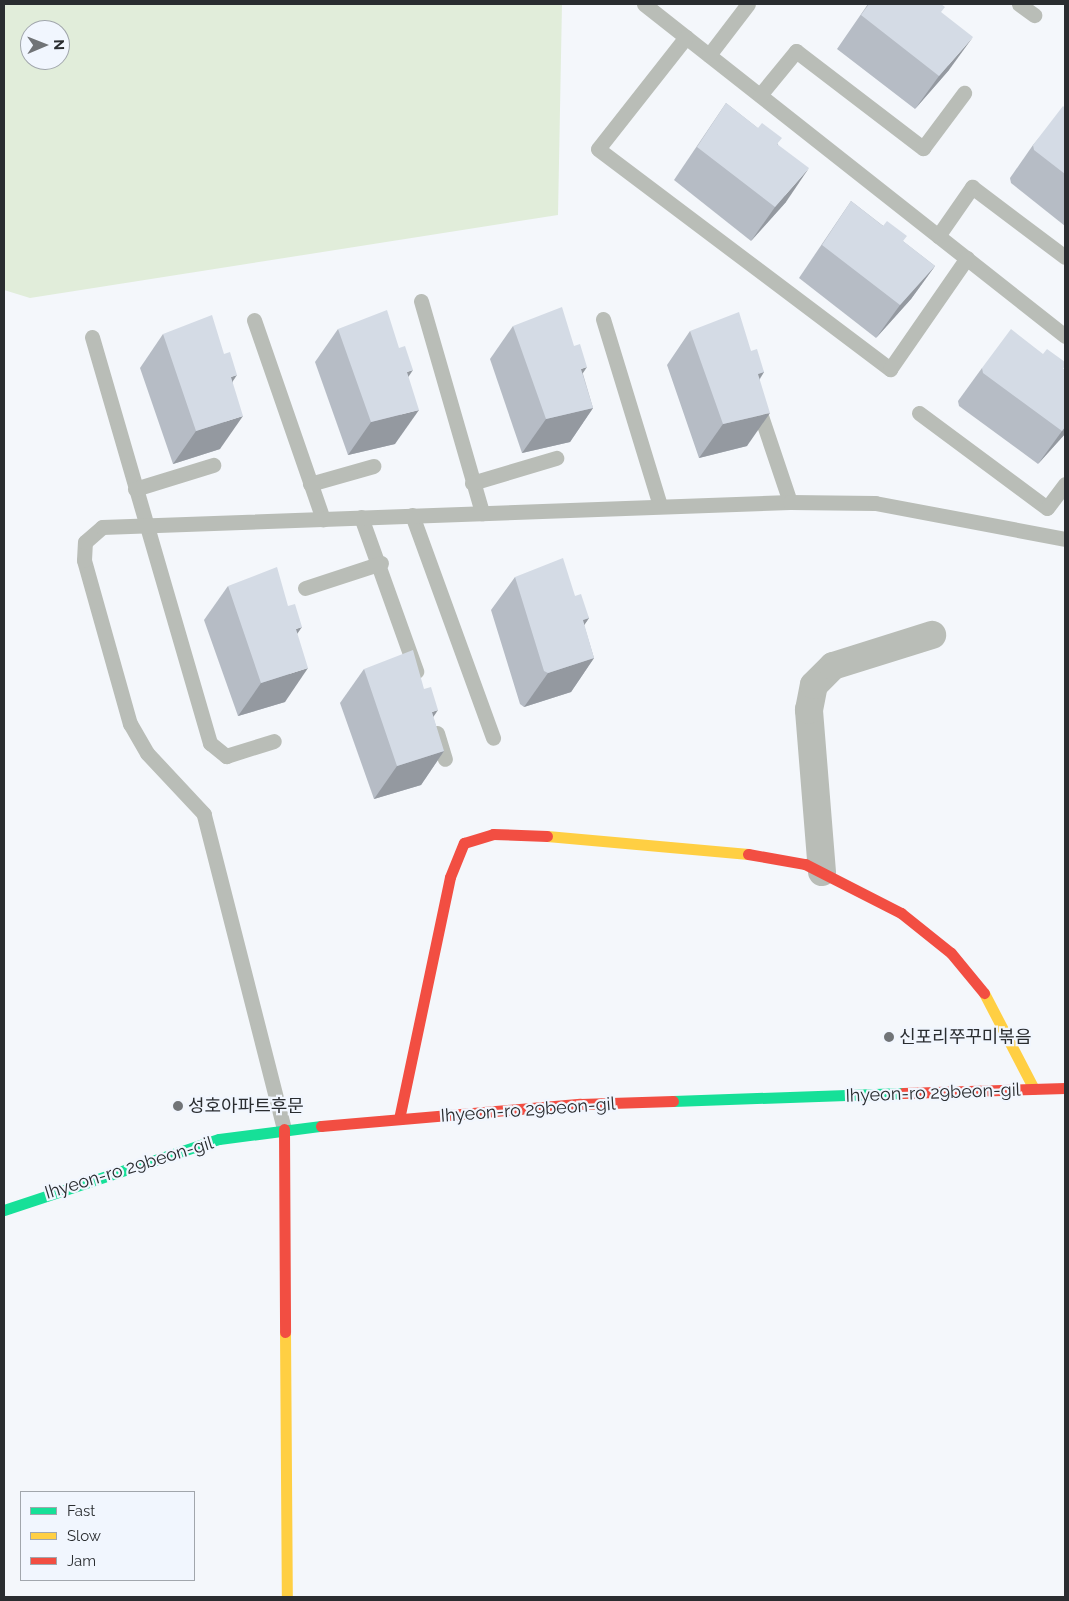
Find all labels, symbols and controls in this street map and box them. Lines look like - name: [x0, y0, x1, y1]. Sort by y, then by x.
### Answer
- north arrow: [20, 20, 70, 70]
- text: N: [51, 39, 67, 50]
- place label: 신포리쭈꾸미볶음: [899, 1026, 1031, 1048]
- marker: 신포리쭈꾸미볶음: [883, 1031, 895, 1043]
- street label: Ihyeon-ro 29beon-gil: [845, 1079, 1021, 1107]
- street label: Ihyeon-ro 29beon-gil: [440, 1093, 616, 1127]
- place label: 성호아파트후문: [188, 1095, 304, 1117]
- marker: 성호아파트후문: [172, 1100, 184, 1112]
- street label: Ihyeon-ro 29beon-gil: [42, 1132, 216, 1204]
- legend: [20, 1491, 195, 1581]
- text: Fast: [67, 1502, 95, 1520]
- text: Slow: [67, 1527, 101, 1545]
- text: Jam: [67, 1552, 96, 1570]

